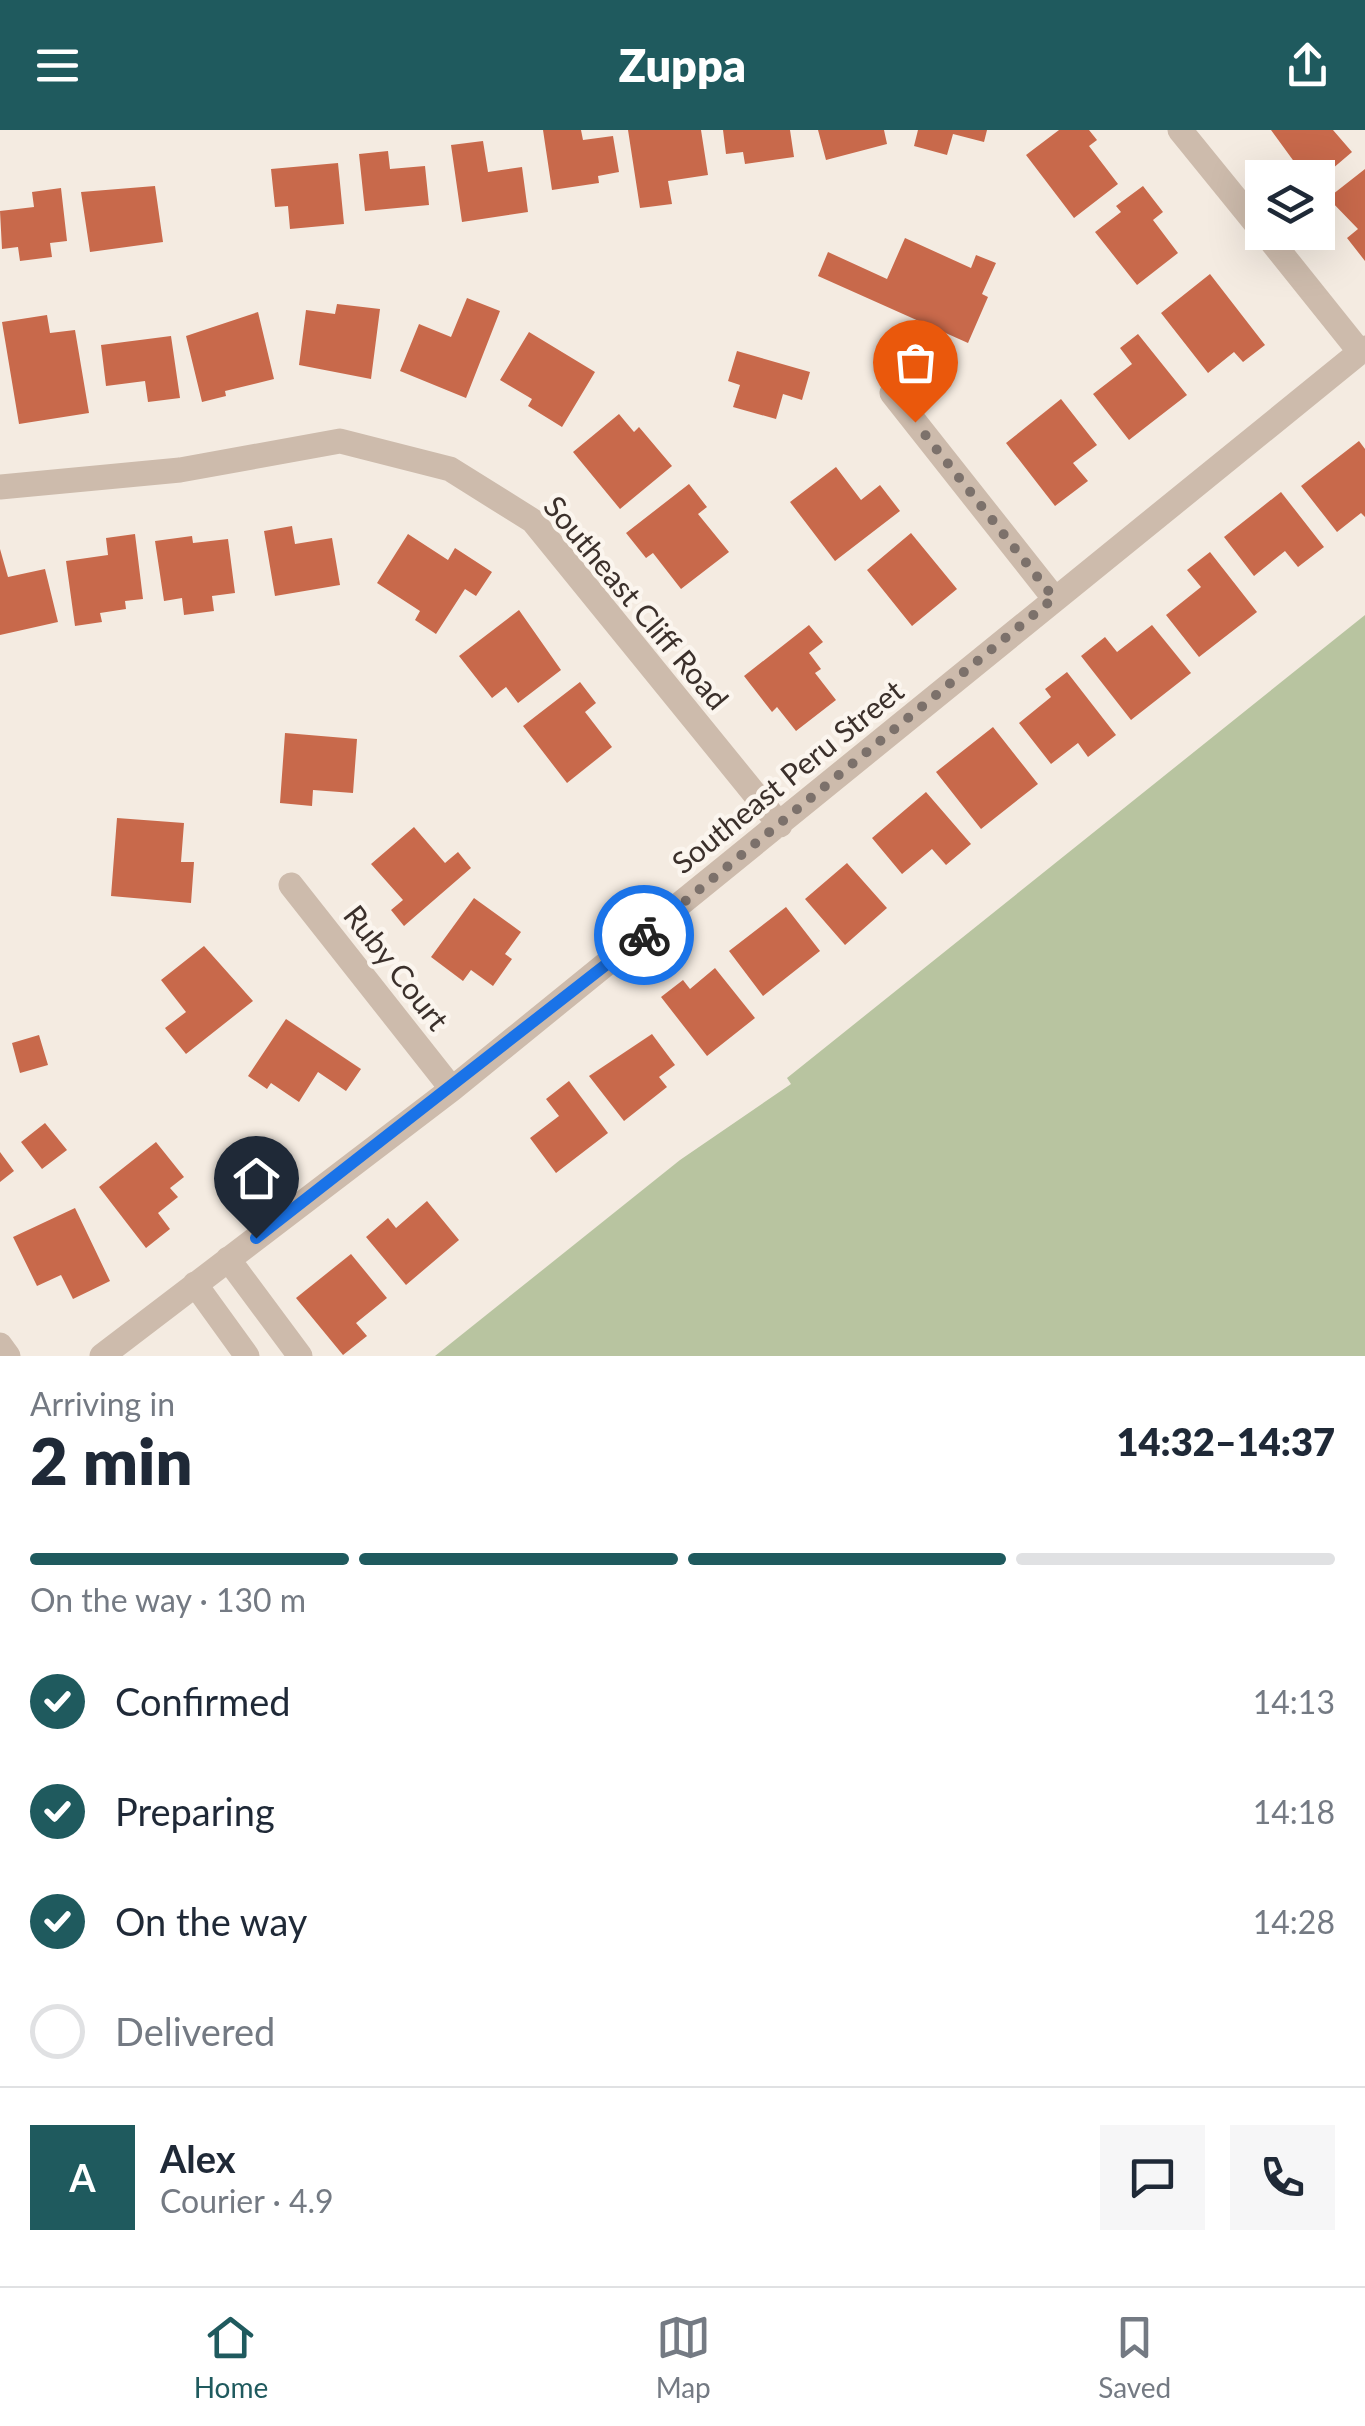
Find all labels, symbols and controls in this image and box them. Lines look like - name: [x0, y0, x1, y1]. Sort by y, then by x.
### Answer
- icon: menu: [30, 38, 85, 93]
- text: Zuppa: [619, 38, 746, 92]
- icon: share: [1280, 38, 1335, 93]
- map controls: [1245, 160, 1335, 250]
- button: layers: [1245, 160, 1335, 250]
- pin: [873, 320, 958, 423]
- icon: bag: [888, 335, 943, 390]
- street label: Southeast Cliff Road: [537, 488, 737, 716]
- street label: Southeast Peru Street: [664, 672, 910, 880]
- courier: [594, 885, 694, 985]
- street label: Ruby Court: [337, 897, 457, 1037]
- icon: bike: [617, 908, 672, 963]
- pin: [214, 1136, 299, 1239]
- icon: home: [229, 1151, 284, 1206]
- text: Arriving in: [30, 1384, 175, 1423]
- text: 14:32–14:37: [1116, 1418, 1335, 1464]
- text: 2 min: [30, 1421, 192, 1499]
- text: On the way · 130 m: [30, 1580, 306, 1619]
- icon: check: [30, 1674, 85, 1729]
- text: Confirmed: [115, 1678, 291, 1724]
- text: 14:13: [1253, 1682, 1335, 1721]
- icon: check: [30, 1784, 85, 1839]
- text: Preparing: [115, 1788, 275, 1834]
- text: 14:18: [1253, 1792, 1335, 1831]
- icon: check: [30, 1894, 85, 1949]
- text: On the way: [115, 1898, 307, 1944]
- text: 14:28: [1253, 1902, 1335, 1941]
- text: Delivered: [115, 2008, 275, 2054]
- button: chat: [1100, 2125, 1205, 2230]
- button: phone: [1230, 2125, 1335, 2230]
- text: Alex: [160, 2135, 236, 2181]
- text: A: [69, 2154, 96, 2200]
- text: Courier · 4.9: [160, 2181, 334, 2220]
- tab: Home: [194, 2310, 268, 2404]
- tab: Map: [656, 2310, 711, 2404]
- tab: Saved: [1098, 2310, 1171, 2404]

